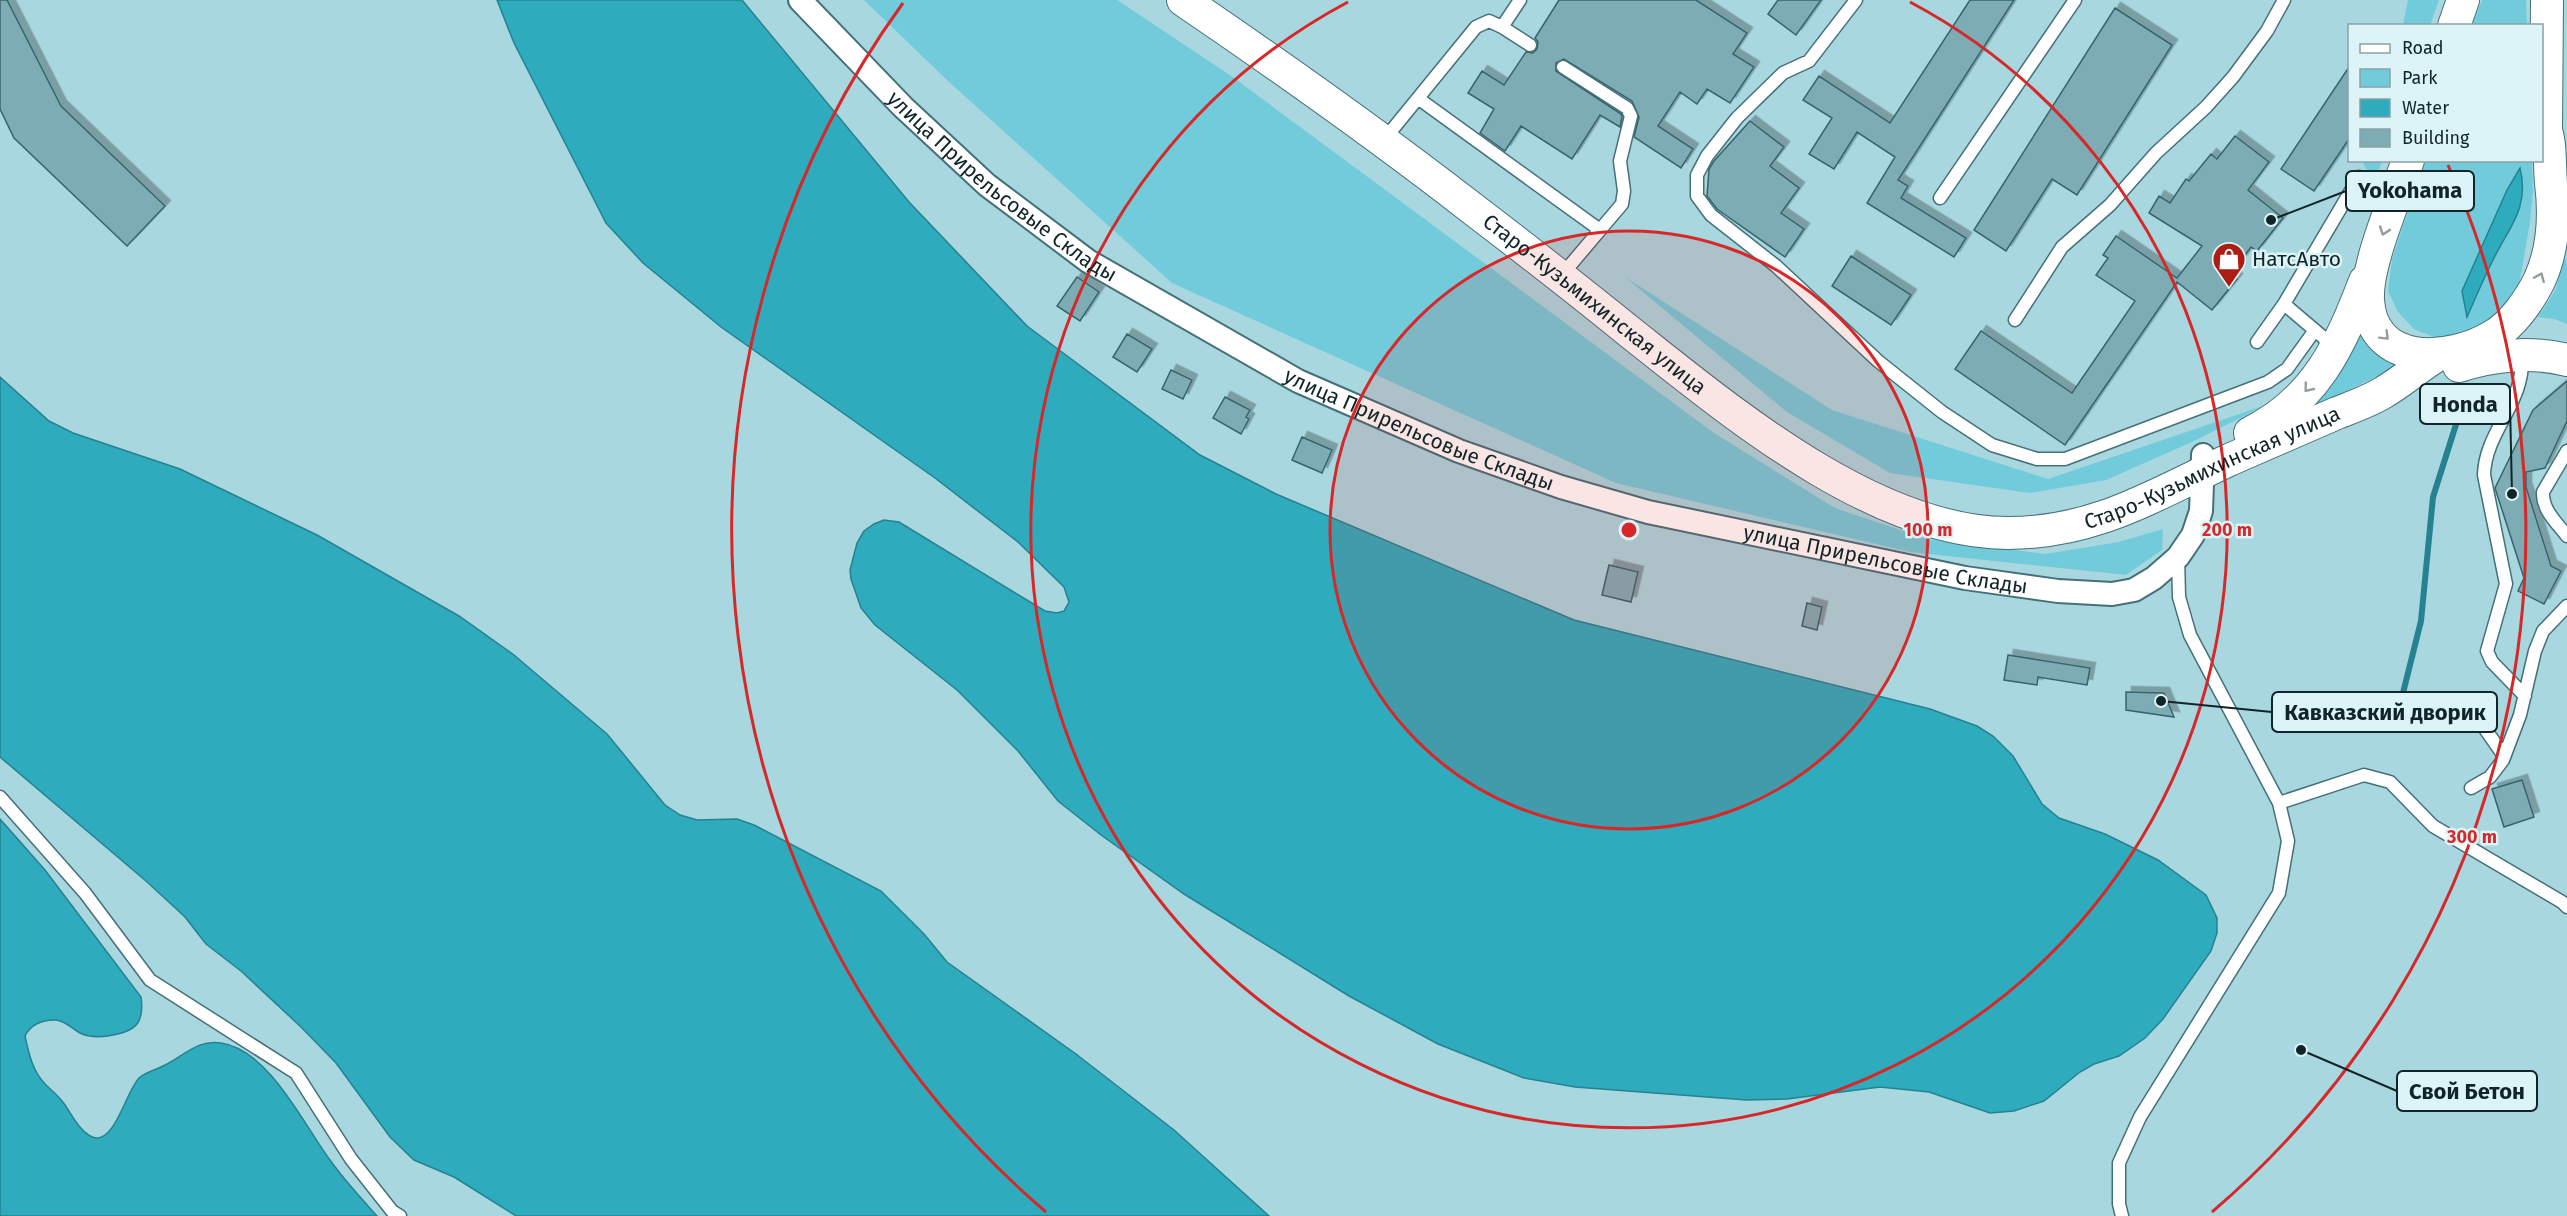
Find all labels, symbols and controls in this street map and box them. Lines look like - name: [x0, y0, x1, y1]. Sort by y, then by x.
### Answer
- legend: [2348, 24, 2543, 162]
- text: Road: [2402, 37, 2444, 59]
- text: Park: [2402, 67, 2438, 89]
- street label: улица Прирельсовые Склады: [882, 86, 1121, 288]
- text: Water: [2402, 97, 2449, 119]
- text: Building: [2402, 127, 2470, 149]
- callout: Yokohama: [2346, 171, 2474, 211]
- text: Yokohama: [2357, 177, 2462, 204]
- street label: Старо-Кузьмихинская улица: [1478, 208, 1711, 400]
- one-way arrow: [2378, 225, 2391, 236]
- shop icon: НатсАвто: [2211, 241, 2247, 288]
- place label: НатсАвто: [2252, 246, 2341, 272]
- one-way arrow: [2533, 272, 2545, 283]
- one-way arrow: [2377, 329, 2388, 340]
- street label: улица Прирельсовые Склады: [1279, 363, 1557, 496]
- one-way arrow: [2305, 381, 2316, 392]
- callout: Honda: [2420, 384, 2510, 424]
- text: Honda: [2432, 391, 2498, 418]
- street label: Старо-Кузьмихинская улица: [2081, 400, 2344, 535]
- street label: улица Прирельсовые Склады: [1741, 519, 2029, 600]
- text: 100 m: [1904, 519, 1952, 541]
- text: 200 m: [2202, 519, 2252, 541]
- centre of rings: [1619, 520, 1639, 540]
- callout: Кавказский дворик: [2272, 692, 2497, 732]
- text: Кавказский дворик: [2284, 699, 2487, 726]
- text: 300 m: [2446, 826, 2497, 848]
- callout: Свой Бетон: [2397, 1071, 2537, 1111]
- text: Свой Бетон: [2409, 1078, 2525, 1105]

